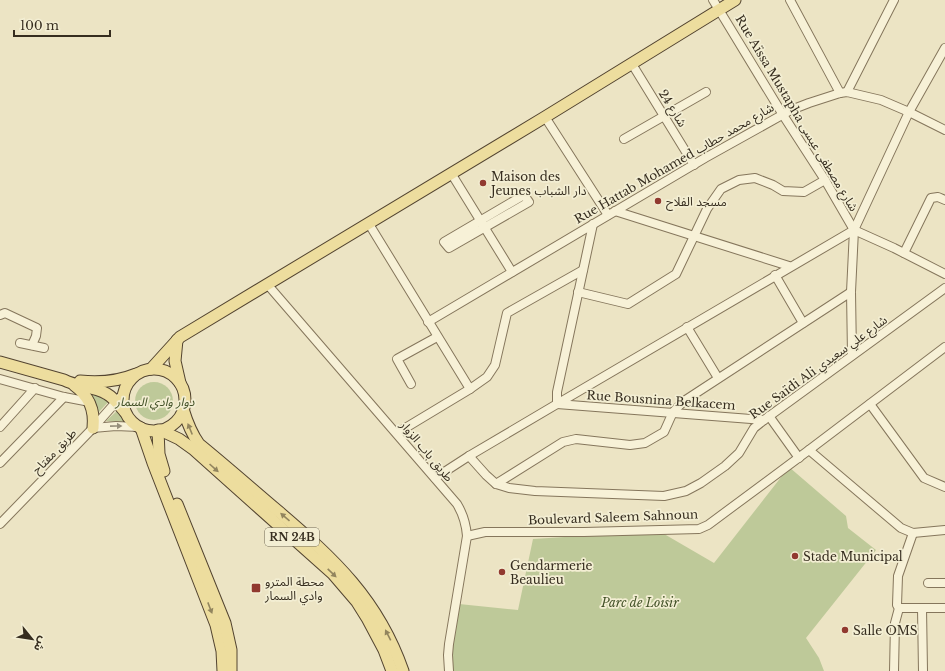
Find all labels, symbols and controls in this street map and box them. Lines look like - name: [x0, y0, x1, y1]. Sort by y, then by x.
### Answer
- scale bar: [14, 12, 110, 38]
- street label: Rue Aïssa Mustapha شارع مصطفى عيسى: [731, 12, 862, 215]
- text: 100 m: [20, 18, 59, 33]
- street label: شارع 24: [654, 87, 690, 131]
- street label: Rue Hattab Mohamed شارع محمد حطاب: [572, 100, 777, 228]
- place label: Maison des Jeunes دار الشباب: [489, 169, 587, 198]
- marker: Maison des Jeunes دار الشباب: [478, 178, 488, 188]
- place label: مسجد الفلاح: [666, 194, 727, 211]
- marker: مسجد الفلاح: [653, 196, 663, 206]
- street label: Rue Saïdi Ali شارع علي سعيدي: [746, 312, 891, 424]
- street label: Rue Bousnina Belkacem: [586, 387, 736, 413]
- park label: دوار وادي السمار: [114, 394, 195, 411]
- street label: طريق باب الزوار: [396, 417, 457, 485]
- one-way arrow: [110, 423, 123, 429]
- one-way arrow: [187, 423, 193, 435]
- street label: طريق مفتاح: [29, 425, 81, 478]
- one-way arrow: [209, 463, 219, 473]
- street label: Boulevard Saleem Sahnoun: [528, 507, 698, 527]
- one-way arrow: [279, 513, 290, 522]
- road number: RN 24B: [265, 528, 319, 546]
- place label: Stade Municipal: [803, 549, 903, 564]
- marker: Stade Municipal: [790, 551, 800, 561]
- place label: Gendarmerie Beaulieu: [510, 558, 593, 587]
- marker: Gendarmerie Beaulieu: [497, 567, 507, 577]
- one-way arrow: [327, 568, 337, 578]
- place label: محطة المترو وادي السمار: [264, 574, 324, 605]
- marker: محطة المترو وادي السمار: [250, 582, 262, 594]
- park label: Parc de Loisir: [600, 595, 679, 610]
- one-way arrow: [207, 603, 213, 615]
- north arrow: [12, 619, 52, 659]
- place label: Salle OMS: [853, 623, 918, 638]
- marker: Salle OMS: [840, 625, 850, 635]
- one-way arrow: [385, 629, 391, 641]
- text: ش: [31, 634, 50, 654]

